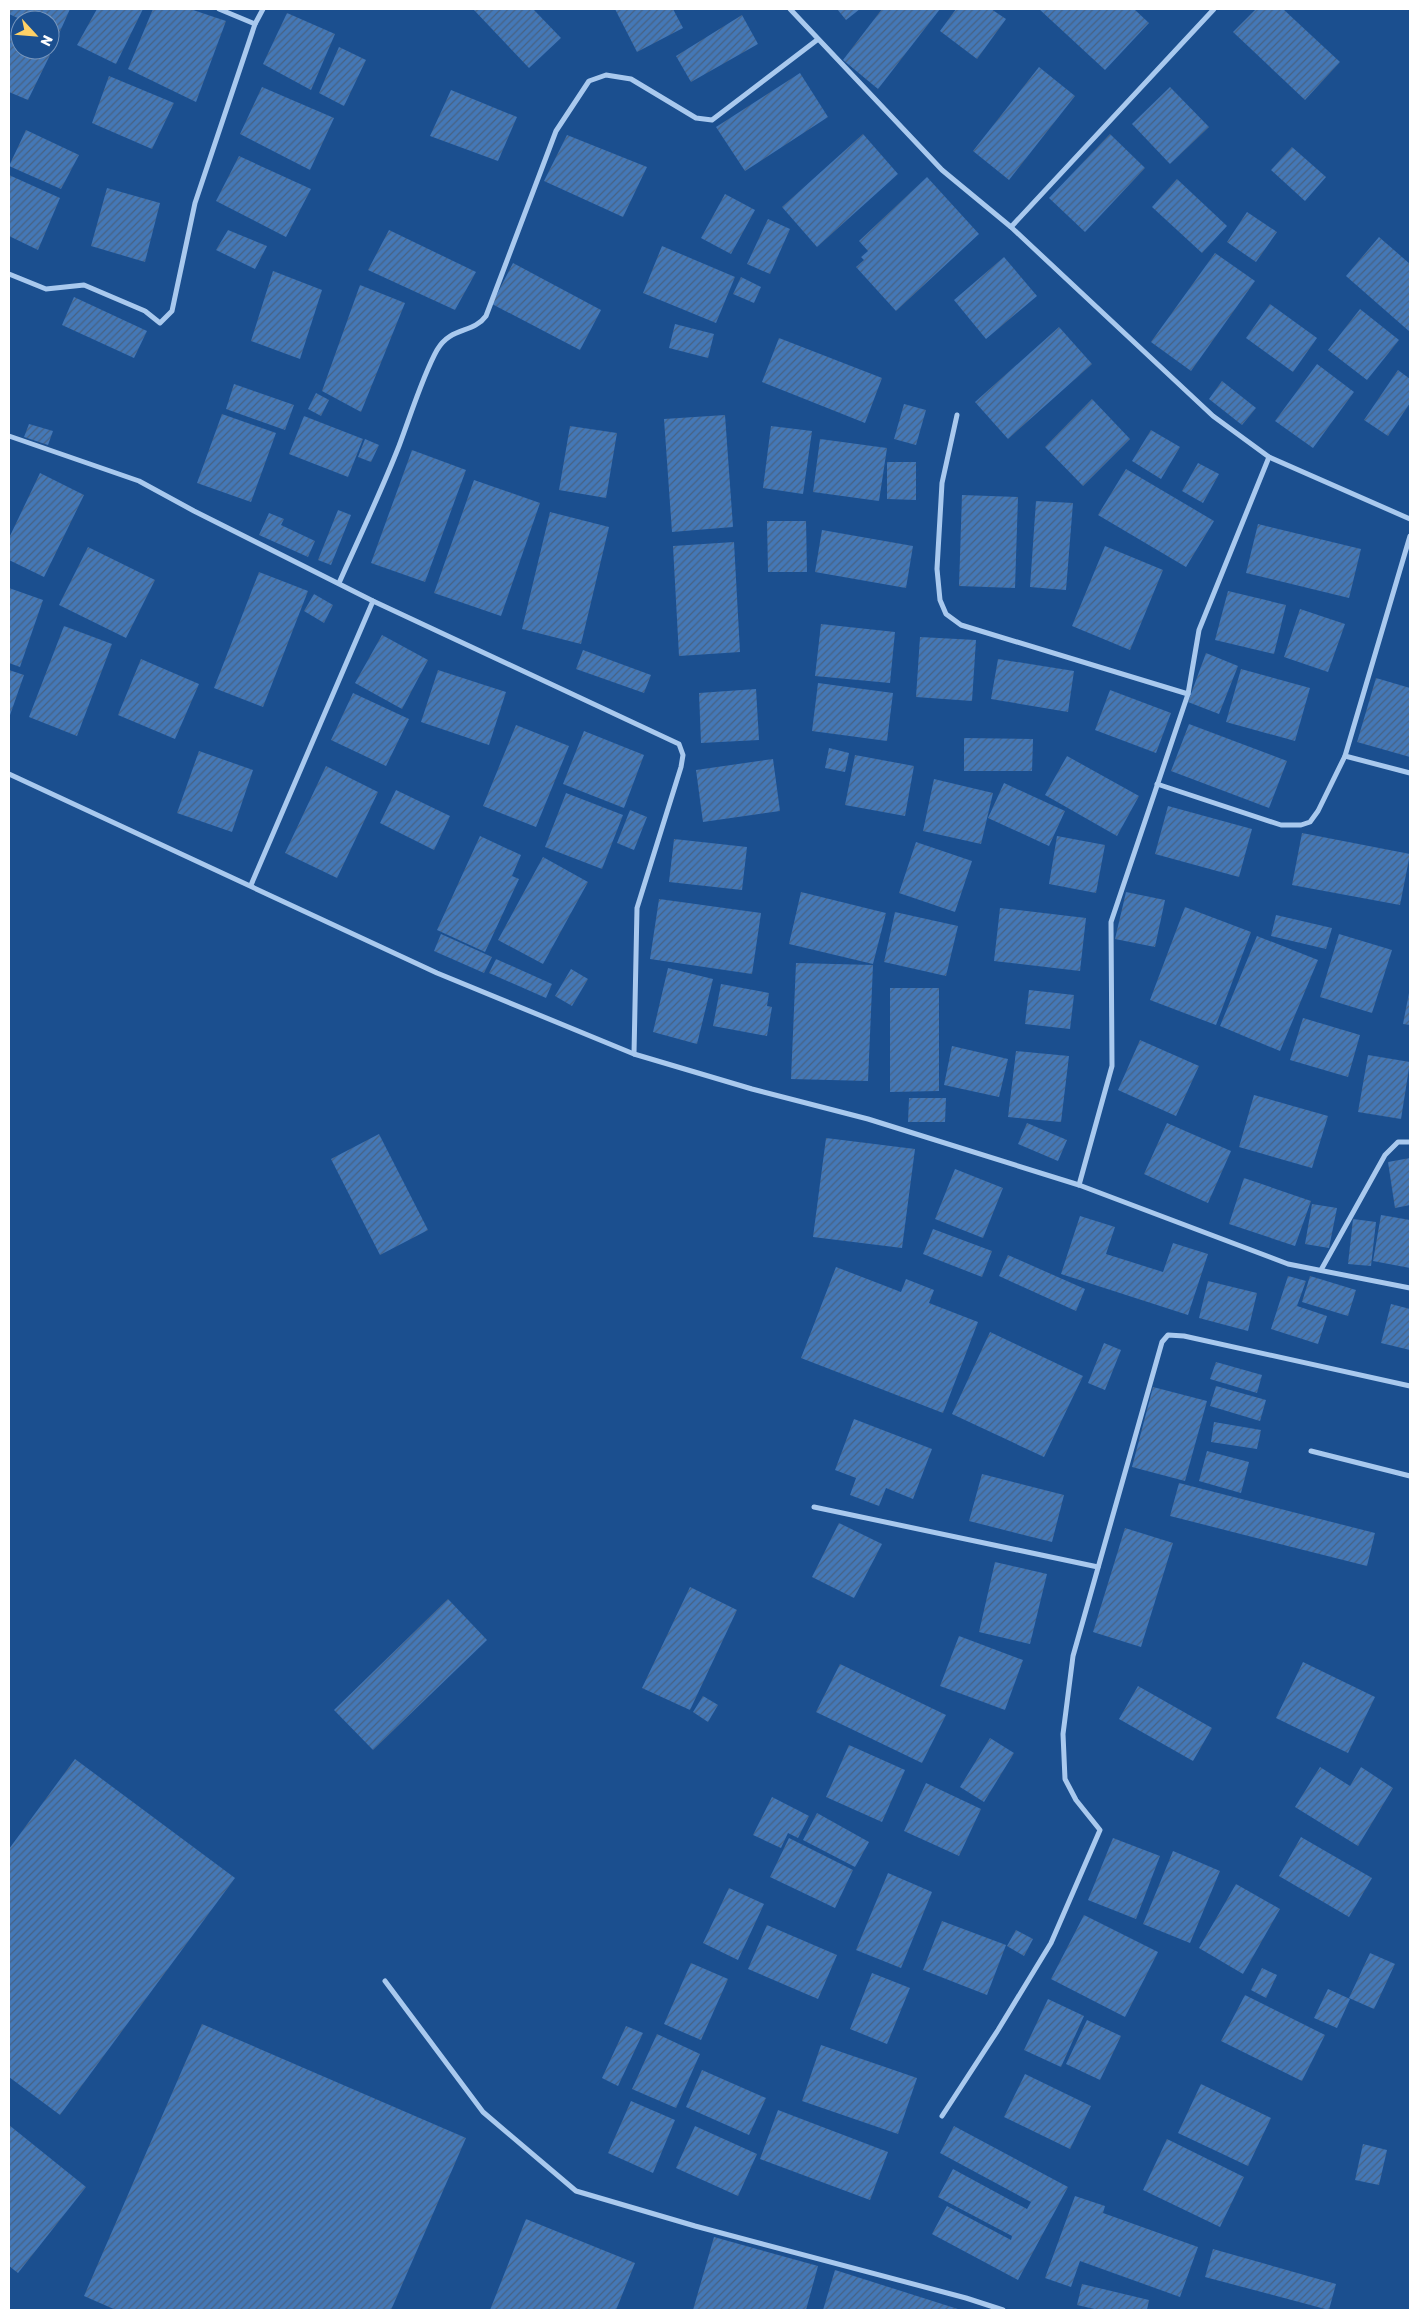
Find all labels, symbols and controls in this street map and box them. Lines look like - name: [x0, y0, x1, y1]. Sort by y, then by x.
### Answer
- north arrow: [10, 10, 60, 60]
- text: N: [36, 32, 56, 49]

